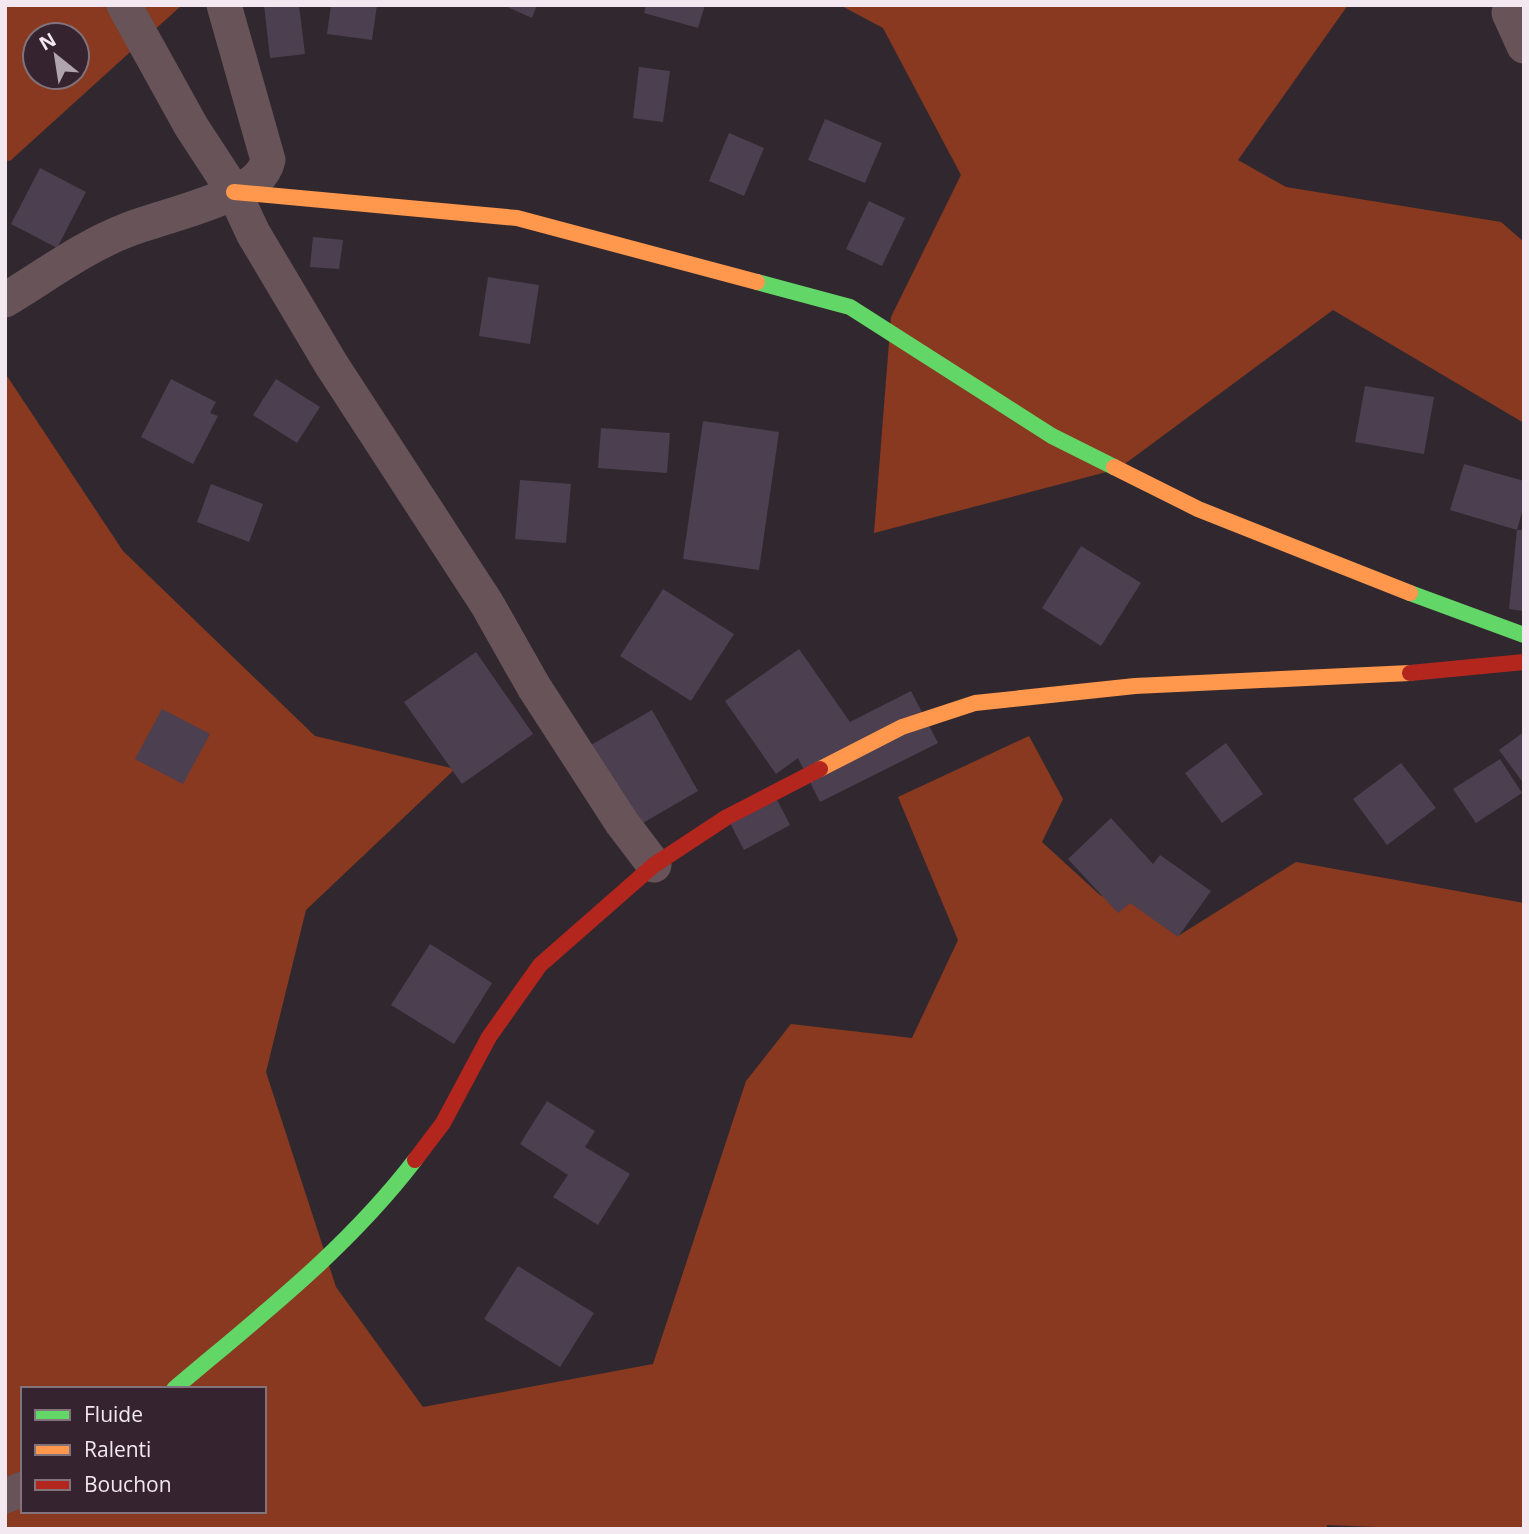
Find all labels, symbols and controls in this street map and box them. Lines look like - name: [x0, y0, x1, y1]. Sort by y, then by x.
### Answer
- north arrow: [21, 21, 91, 91]
- text: N: [34, 26, 61, 56]
- legend: [21, 1387, 266, 1513]
- text: Fluide: [84, 1400, 143, 1428]
- text: Ralenti: [84, 1435, 151, 1463]
- text: Bouchon: [84, 1470, 172, 1498]

